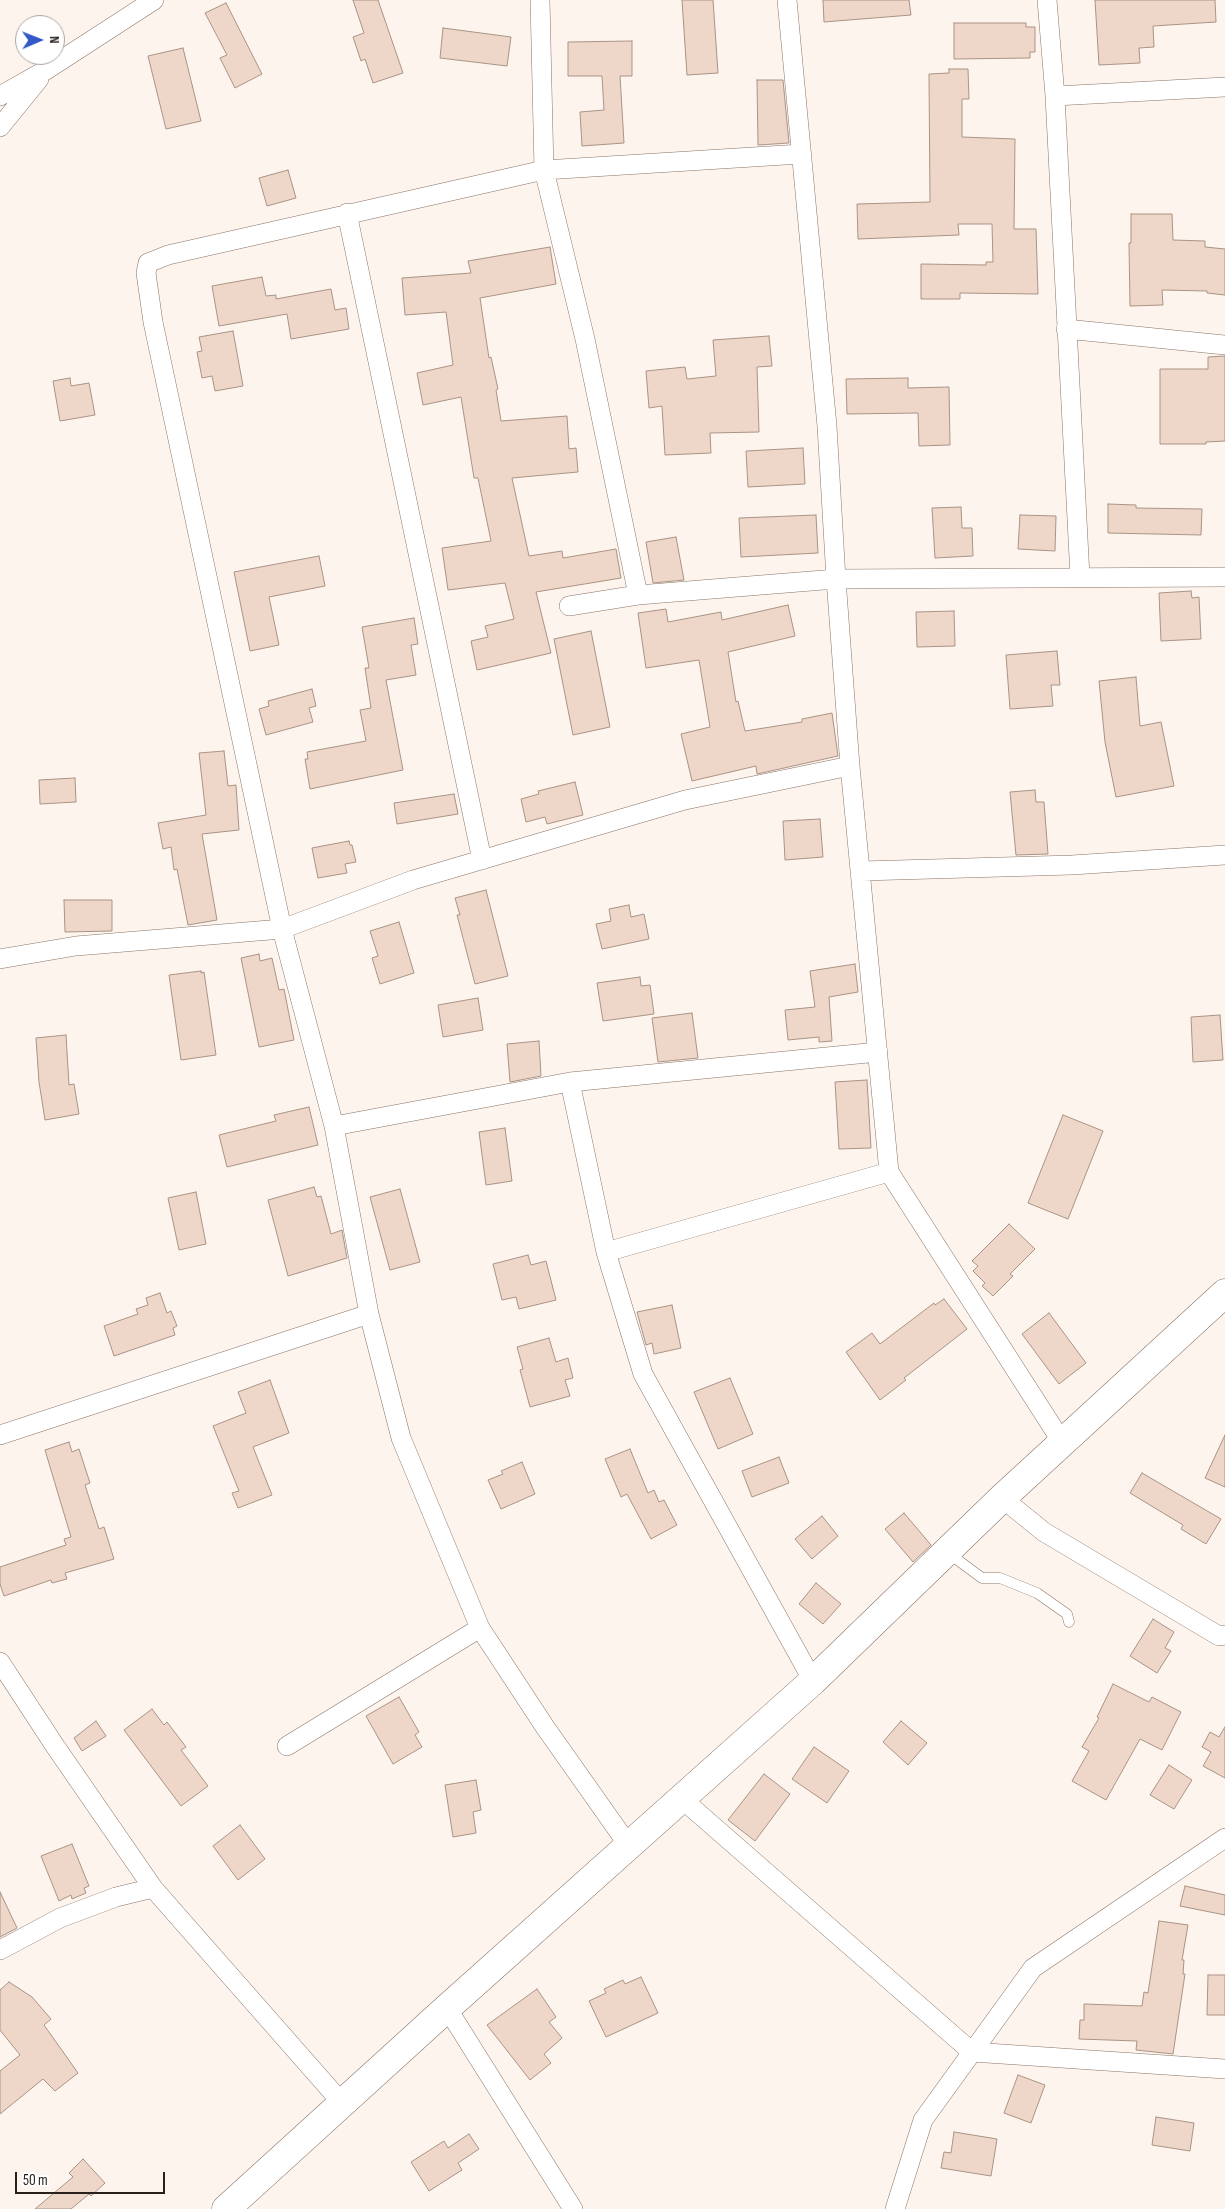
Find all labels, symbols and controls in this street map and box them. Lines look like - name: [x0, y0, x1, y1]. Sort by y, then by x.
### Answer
- north arrow: [15, 15, 65, 65]
- text: N: [46, 36, 63, 44]
- scale bar: [18, 2162, 168, 2194]
- text: 50 m: [23, 2171, 48, 2190]

